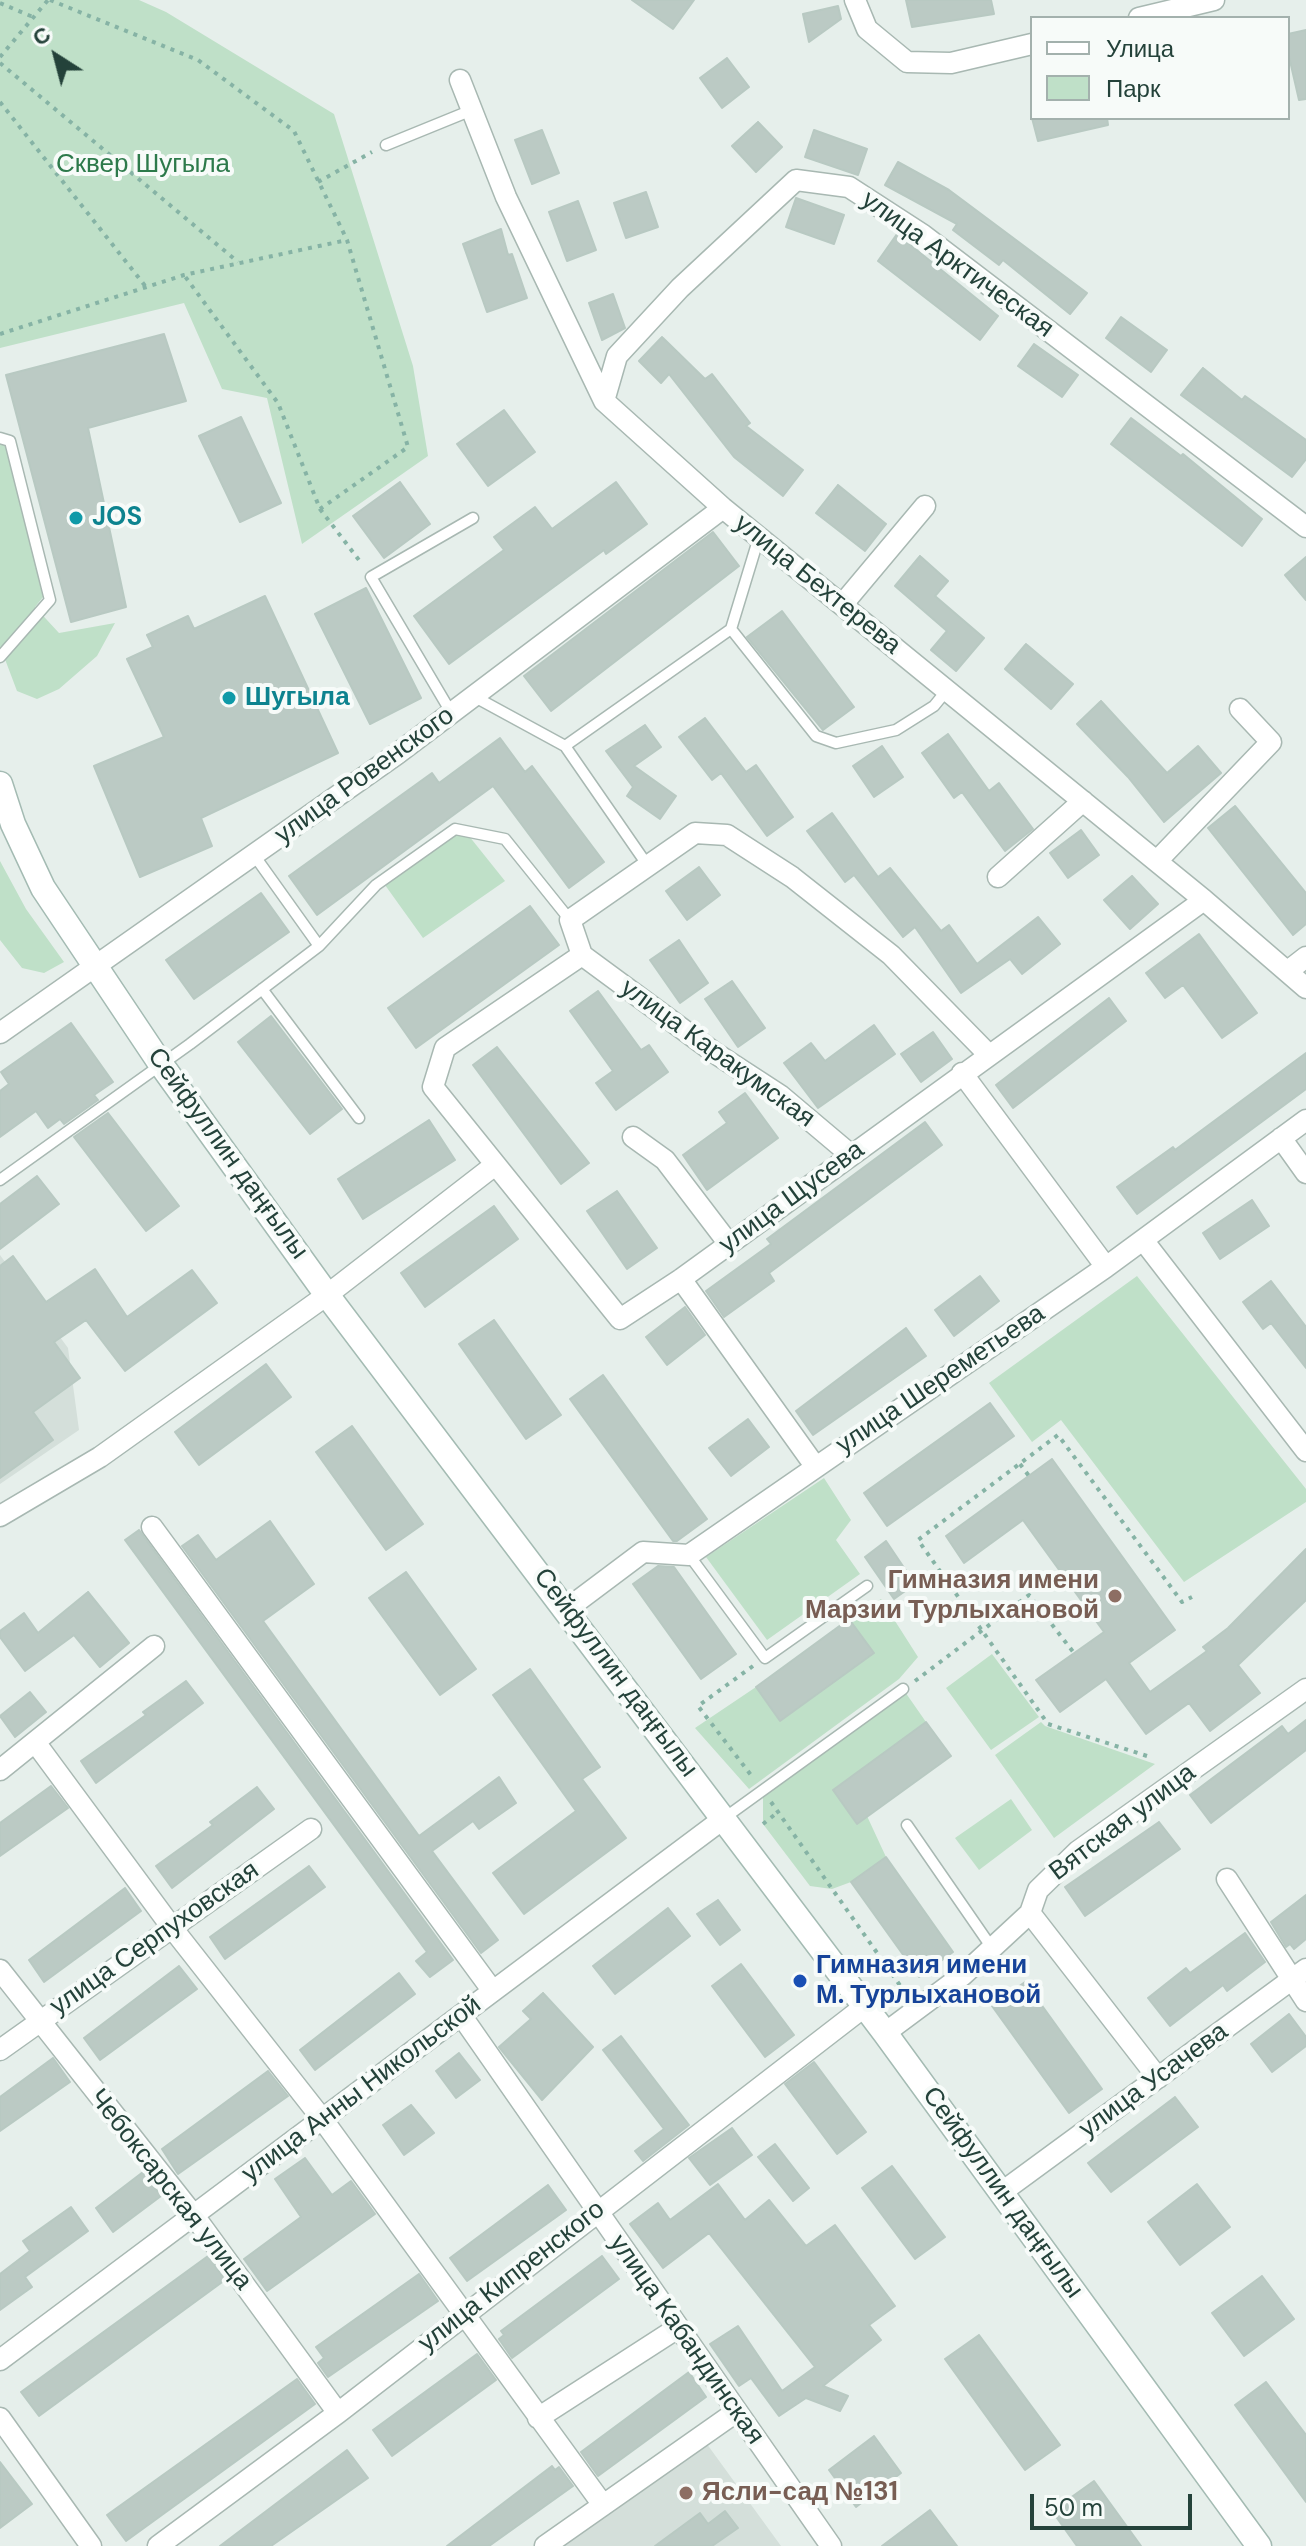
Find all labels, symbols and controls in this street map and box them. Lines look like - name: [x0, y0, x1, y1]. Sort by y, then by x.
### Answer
- north arrow: [16, 16, 96, 96]
- legend: [1030, 16, 1290, 120]
- text: С: [27, 20, 57, 53]
- text: Улица: [1106, 33, 1174, 64]
- text: Парк: [1106, 73, 1160, 104]
- park label: Сквер Шугыла: [56, 149, 230, 181]
- street label: улица Арктическая: [855, 185, 1059, 345]
- place label: JOS: [92, 502, 142, 534]
- street label: улица Бехтерева: [728, 508, 906, 662]
- marker: JOS: [67, 509, 85, 527]
- place label: Шугыла: [245, 682, 350, 714]
- marker: Шугыла: [220, 689, 238, 707]
- street label: улица Ровенского: [269, 701, 461, 851]
- street label: улица Каракумская: [614, 973, 820, 1135]
- street label: Сейфуллин даңғылы: [140, 1042, 314, 1266]
- street label: улица Щусева: [713, 1135, 871, 1261]
- street label: улица Шереметьева: [831, 1299, 1051, 1461]
- street label: Сейфуллин даңғылы: [526, 1562, 704, 1784]
- place label: Гимназия имени Марзии Турлыхановой: [805, 1565, 1099, 1626]
- marker: Гимназия имени Марзии Турлыхановой: [1106, 1587, 1124, 1605]
- street label: Вятская улица: [1044, 1758, 1202, 1888]
- street label: улица Серпуховская: [45, 1855, 265, 2023]
- place label: Гимназия имени М. Турлыхановой: [816, 1950, 1041, 2012]
- marker: Гимназия имени М. Турлыхановой: [791, 1972, 809, 1990]
- street label: улица Анны Никольской: [236, 1990, 488, 2190]
- street label: улица Усачева: [1074, 2017, 1234, 2145]
- street label: Сейфуллин даңғылы: [915, 2081, 1089, 2305]
- street label: Чебоксарская улица: [82, 2083, 258, 2297]
- street label: улица Кипренского: [413, 2195, 611, 2359]
- street label: улица Кабандинская: [602, 2229, 770, 2451]
- place label: Ясли-сад №131: [702, 2477, 898, 2509]
- scale bar: [1034, 2478, 1196, 2528]
- marker: Ясли-сад №131: [677, 2484, 695, 2502]
- text: 50 m: [1044, 2492, 1103, 2523]

